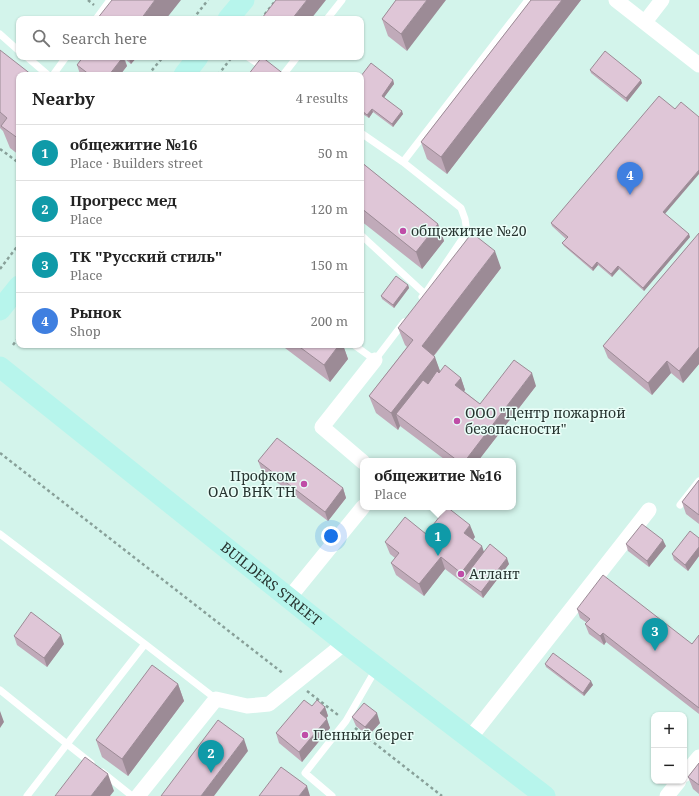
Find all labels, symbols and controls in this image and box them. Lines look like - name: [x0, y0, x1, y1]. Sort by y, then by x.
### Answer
- search box: [16, 16, 364, 60]
- icon: search: [30, 27, 52, 49]
- text: Search here: [62, 28, 147, 48]
- text: Nearby: [32, 87, 95, 110]
- text: 4 results: [296, 89, 348, 107]
- text: общежитие №16: [70, 134, 198, 154]
- text: 1: [41, 144, 49, 162]
- text: 50 m: [318, 144, 348, 162]
- text: Place · Builders street: [70, 154, 203, 172]
- pin: 4: [617, 162, 643, 195]
- text: Прогресс мед: [70, 190, 177, 210]
- text: 2: [41, 200, 49, 218]
- text: 120 m: [311, 200, 348, 218]
- text: Place: [70, 210, 103, 228]
- place label: общежитие №20: [411, 221, 527, 240]
- marker: общежитие №20: [398, 226, 408, 236]
- text: ТК "Русский стиль": [70, 246, 222, 266]
- text: 3: [41, 256, 49, 274]
- text: 150 m: [311, 256, 348, 274]
- text: Place: [70, 266, 103, 284]
- text: Рынок: [70, 302, 121, 322]
- text: 4: [41, 312, 49, 330]
- text: 200 m: [311, 312, 348, 330]
- text: Shop: [70, 322, 101, 340]
- place label: ООО "Центр пожарной безопасности": [465, 403, 626, 438]
- marker: ООО "Центр пожарной безопасности": [452, 416, 462, 426]
- popup: [360, 458, 516, 510]
- text: общежитие №16: [374, 465, 502, 485]
- place label: Профком ОАО ВНК ТН: [208, 466, 296, 501]
- marker: Профком ОАО ВНК ТН: [299, 479, 309, 489]
- text: Place: [374, 485, 407, 503]
- pin: 1: [425, 523, 451, 556]
- your location: [321, 526, 341, 546]
- street label: BUILDERS STREET: [217, 537, 326, 630]
- place label: Атлант: [469, 564, 520, 583]
- marker: Атлант: [456, 569, 466, 579]
- pin: 3: [642, 618, 668, 651]
- map controls: [651, 712, 687, 784]
- button: +: [651, 712, 687, 748]
- place label: Пенный берег: [313, 725, 414, 744]
- marker: Пенный берег: [300, 730, 310, 740]
- pin: 2: [198, 740, 224, 773]
- button: −: [651, 748, 687, 784]

